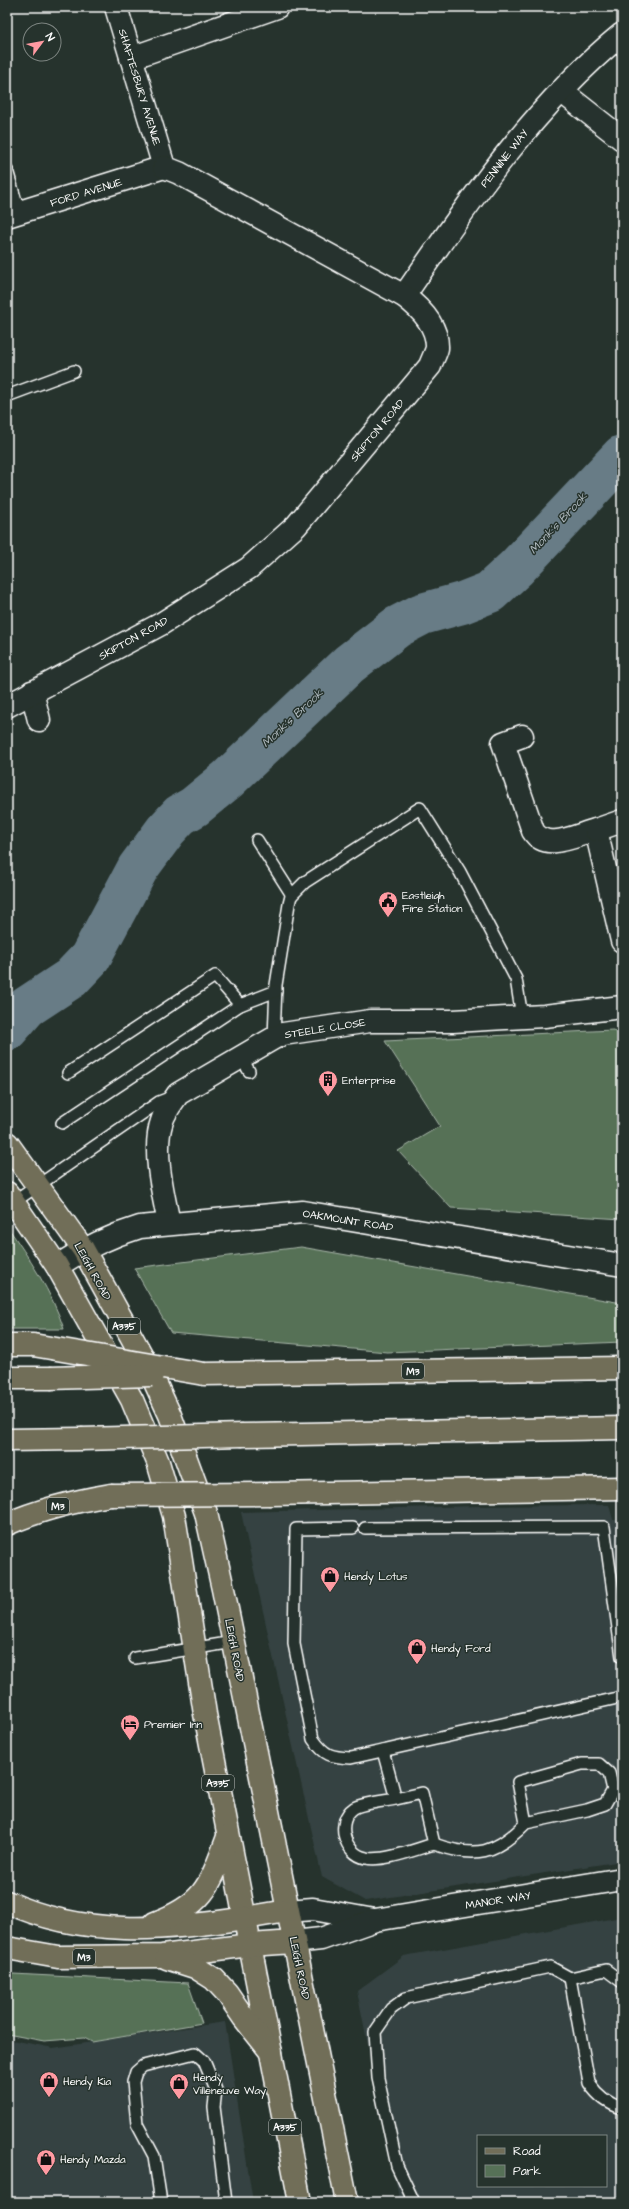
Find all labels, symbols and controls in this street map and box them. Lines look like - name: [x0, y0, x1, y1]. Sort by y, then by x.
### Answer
- north arrow: [22, 22, 62, 62]
- street label: SHAFTESBURY AVENUE: [115, 27, 165, 148]
- text: N: [42, 30, 58, 44]
- street label: PENNINE WAY: [477, 126, 532, 191]
- street label: FORD AVENUE: [48, 174, 124, 211]
- street label: SKIPTON ROAD: [347, 396, 408, 465]
- water label: Monk's Brook: [525, 488, 592, 558]
- street label: SKIPTON ROAD: [96, 613, 171, 664]
- water label: Monk's Brook: [258, 685, 327, 751]
- place label: Eastleigh Fire Station: [402, 888, 463, 916]
- public building icon: Eastleigh Fire Station: [377, 890, 399, 918]
- street label: STEELE CLOSE: [283, 1015, 367, 1042]
- building icon: Enterprise: [317, 1069, 339, 1097]
- place label: Enterprise: [342, 1073, 396, 1088]
- street label: OAKMOUNT ROAD: [302, 1206, 394, 1235]
- street label: LEIGH ROAD: [71, 1240, 115, 1303]
- road number: A335: [108, 1318, 140, 1334]
- road number: M3: [402, 1363, 424, 1379]
- road number: M3: [47, 1498, 69, 1514]
- shop icon: Hendy Lotus: [319, 1565, 341, 1593]
- place label: Hendy Lotus: [344, 1569, 408, 1585]
- street label: LEIGH ROAD: [221, 1617, 248, 1683]
- shop icon: Hendy Ford: [406, 1637, 428, 1665]
- place label: Hendy Ford: [431, 1641, 491, 1657]
- hotel icon: Premier Inn: [119, 1713, 141, 1741]
- place label: Premier Inn: [144, 1717, 203, 1732]
- road number: A335: [202, 1775, 234, 1791]
- street label: MANOR WAY: [464, 1888, 532, 1913]
- street label: LEIGH ROAD: [286, 1935, 313, 2001]
- road number: M3: [73, 1949, 95, 1965]
- shop icon: Hendy Kia: [38, 2070, 60, 2098]
- place label: Hendy Villeneuve Way: [193, 2070, 266, 2099]
- shop icon: Hendy Villeneuve Way: [168, 2072, 190, 2100]
- place label: Hendy Kia: [63, 2074, 112, 2090]
- road number: A335: [269, 2119, 301, 2135]
- legend: [477, 2135, 607, 2187]
- text: Road: [513, 2143, 541, 2160]
- shop icon: Hendy Mazda: [35, 2148, 57, 2176]
- place label: Hendy Mazda: [60, 2152, 126, 2168]
- text: Park: [513, 2163, 541, 2180]

